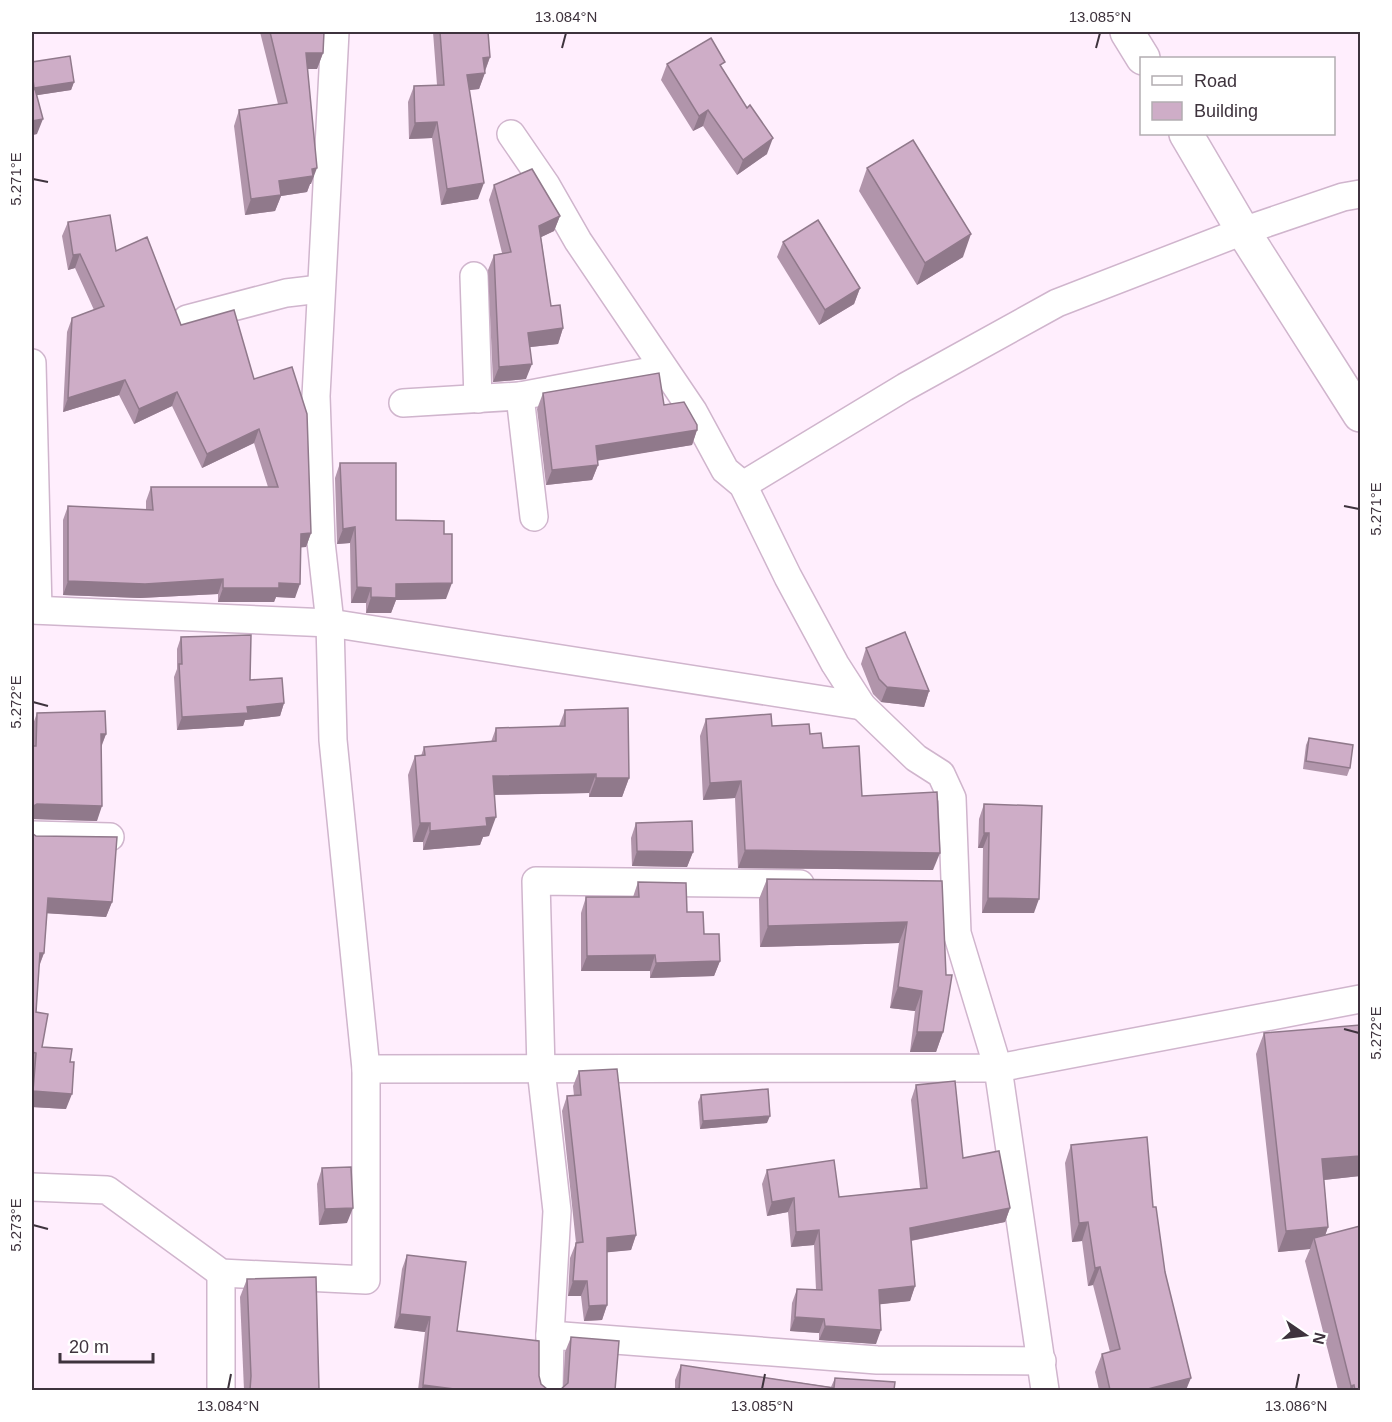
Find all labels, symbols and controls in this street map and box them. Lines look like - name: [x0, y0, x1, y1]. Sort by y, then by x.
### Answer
- text: 13.084°N: [535, 8, 597, 25]
- text: 13.085°N: [1069, 8, 1131, 25]
- legend: [1140, 57, 1335, 135]
- text: Road: [1194, 71, 1237, 91]
- text: Building: [1194, 101, 1258, 121]
- text: 5.271°E: [7, 152, 24, 206]
- text: 5.271°E: [1367, 482, 1384, 536]
- text: 5.272°E: [7, 675, 24, 729]
- text: 5.272°E: [1367, 1006, 1384, 1060]
- text: 5.273°E: [7, 1198, 24, 1252]
- north arrow: [1275, 1305, 1335, 1365]
- scale bar: [60, 1326, 153, 1364]
- text: N: [1309, 1331, 1329, 1346]
- text: 20 m: [69, 1337, 109, 1357]
- text: 13.084°N: [197, 1397, 259, 1414]
- text: 13.085°N: [731, 1397, 793, 1414]
- text: 13.086°N: [1265, 1397, 1327, 1414]

